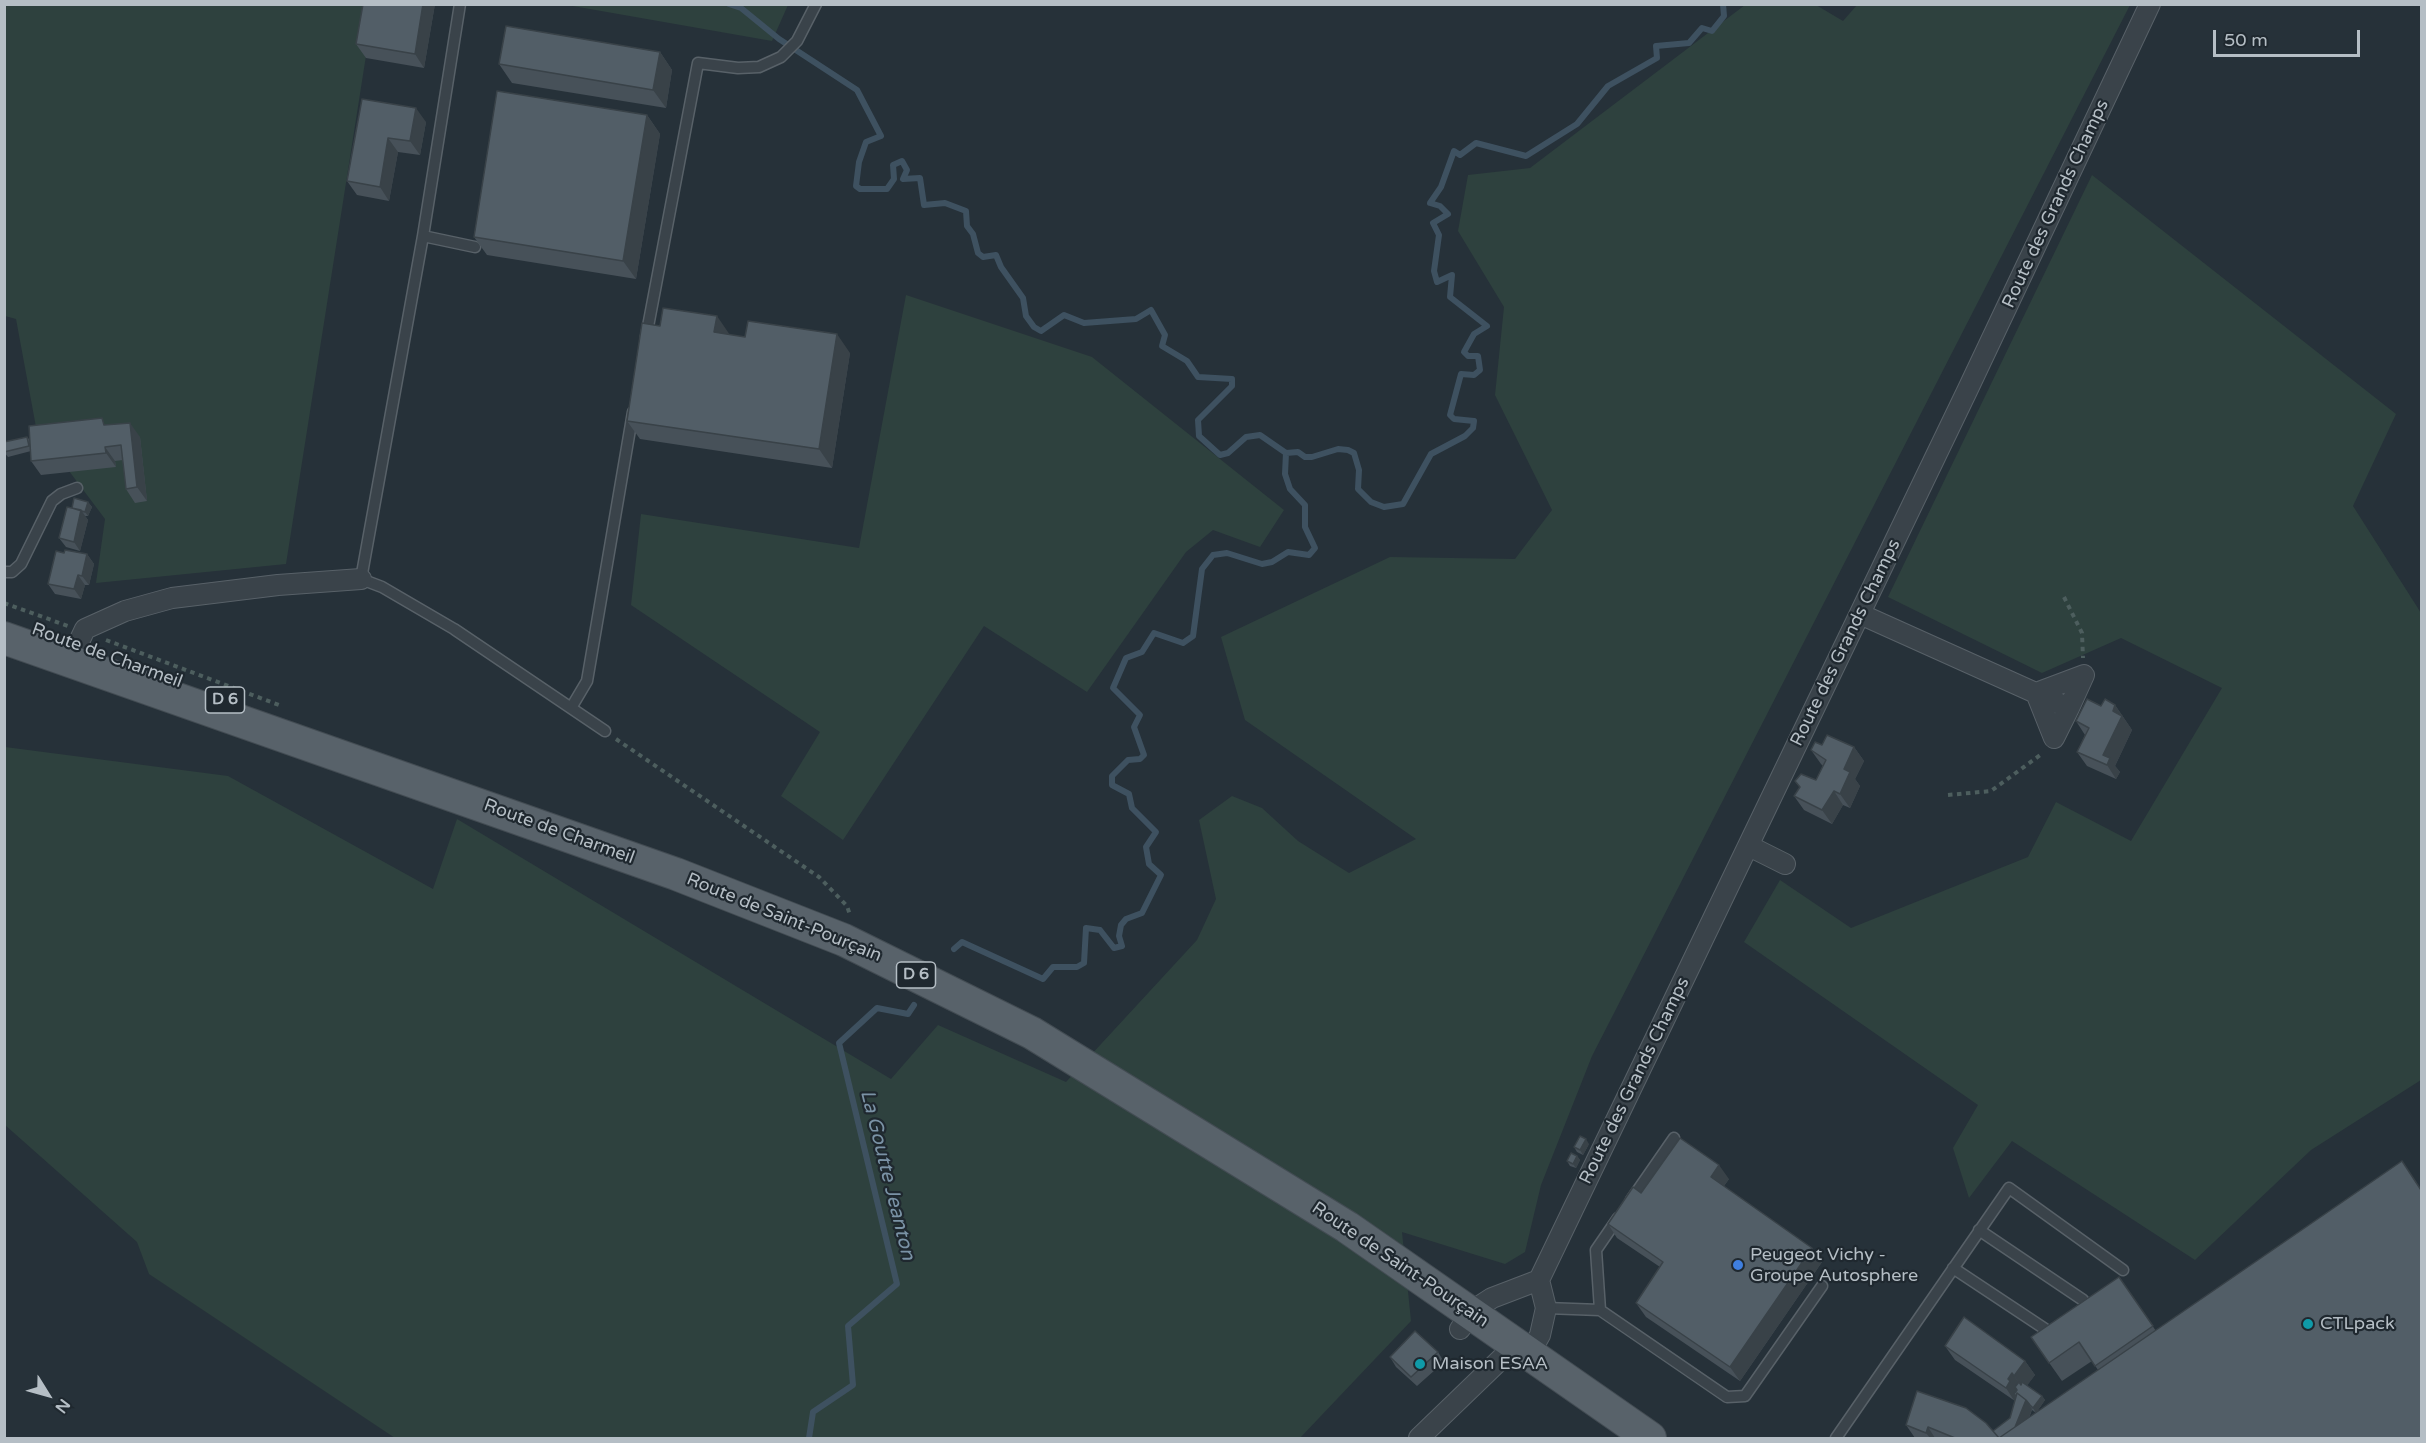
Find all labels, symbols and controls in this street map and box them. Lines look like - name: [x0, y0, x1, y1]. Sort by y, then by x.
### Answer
- scale bar: [2216, 18, 2363, 56]
- text: 50 m: [2224, 29, 2268, 51]
- street label: Route des Grands Champs: [1998, 96, 2114, 312]
- street label: Route des Grands Champs: [1786, 536, 1906, 750]
- street label: Route de Charmeil: [29, 619, 185, 693]
- road number: D 6: [206, 687, 244, 713]
- street label: Route de Charmeil: [481, 795, 637, 869]
- street label: Route de Saint-Pourçain: [683, 869, 885, 967]
- road number: D 6: [896, 962, 936, 988]
- street label: Route des Grands Champs: [1575, 974, 1695, 1188]
- water label: La Goutte Jeanton: [854, 1087, 920, 1263]
- street label: Route de Saint-Pourçain: [1307, 1198, 1493, 1332]
- place label: Peugeot Vichy - Groupe Autosphere: [1750, 1244, 1918, 1286]
- marker: Peugeot Vichy - Groupe Autosphere: [1731, 1258, 1745, 1272]
- place label: CTLpack: [2320, 1313, 2395, 1335]
- marker: CTLpack: [2301, 1317, 2315, 1331]
- place label: Maison ESAA: [1432, 1353, 1548, 1375]
- marker: Maison ESAA: [1413, 1357, 1427, 1371]
- north arrow: [18, 1365, 78, 1425]
- text: N: [51, 1395, 74, 1417]

